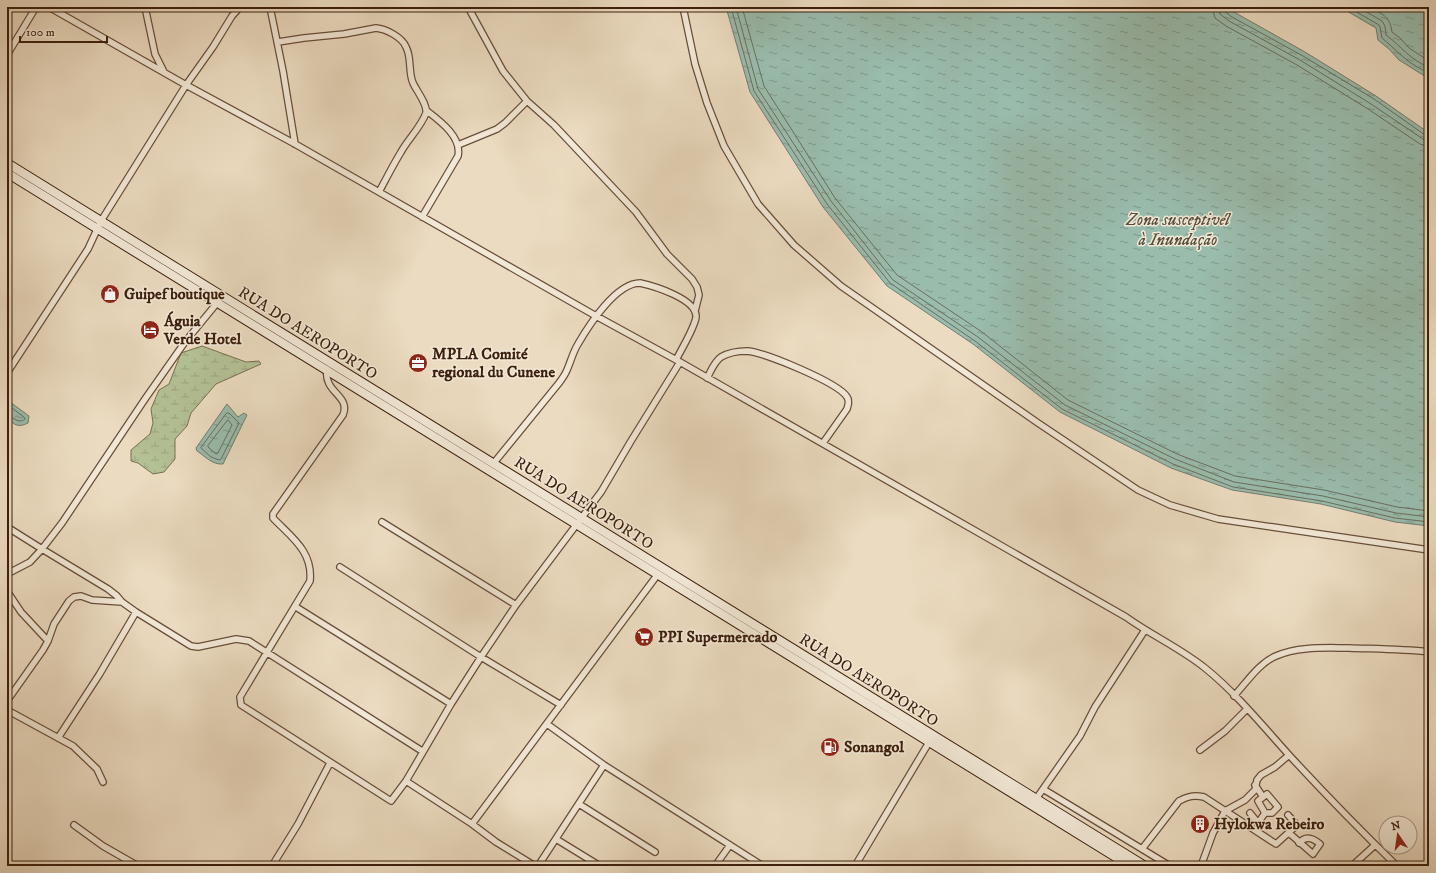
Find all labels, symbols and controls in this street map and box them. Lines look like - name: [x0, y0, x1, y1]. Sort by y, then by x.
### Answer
- scale bar: [20, 18, 107, 44]
- text: 100 m: [26, 25, 55, 40]
- water label: Zona susceptivél à Inundação: [1125, 209, 1231, 251]
- street label: RUA DO AEROPORTO: [235, 282, 381, 384]
- shop icon: Guipef boutique: [99, 283, 121, 305]
- place label: Guipef boutique: [124, 284, 225, 305]
- place label: Águia Verde Hotel: [163, 311, 243, 349]
- hotel icon: Águia Verde Hotel: [139, 319, 161, 341]
- place label: MPLA Comité regional du Cunene: [432, 344, 555, 382]
- office icon: MPLA Comité regional du Cunene: [407, 352, 429, 374]
- street label: RUA DO AEROPORTO: [511, 452, 657, 554]
- supermarket icon: PPI Supermercado: [633, 626, 655, 648]
- place label: PPI Supermercado: [658, 627, 777, 647]
- street label: RUA DO AEROPORTO: [796, 629, 942, 731]
- fuel station icon: Sonangol: [819, 736, 841, 758]
- place label: Sonangol: [844, 737, 905, 757]
- building icon: Hylokwa Rebeiro: [1189, 813, 1211, 835]
- place label: Hylokwa Rebeiro: [1214, 814, 1325, 834]
- north arrow: [1378, 815, 1418, 855]
- text: N: [1390, 818, 1402, 834]

